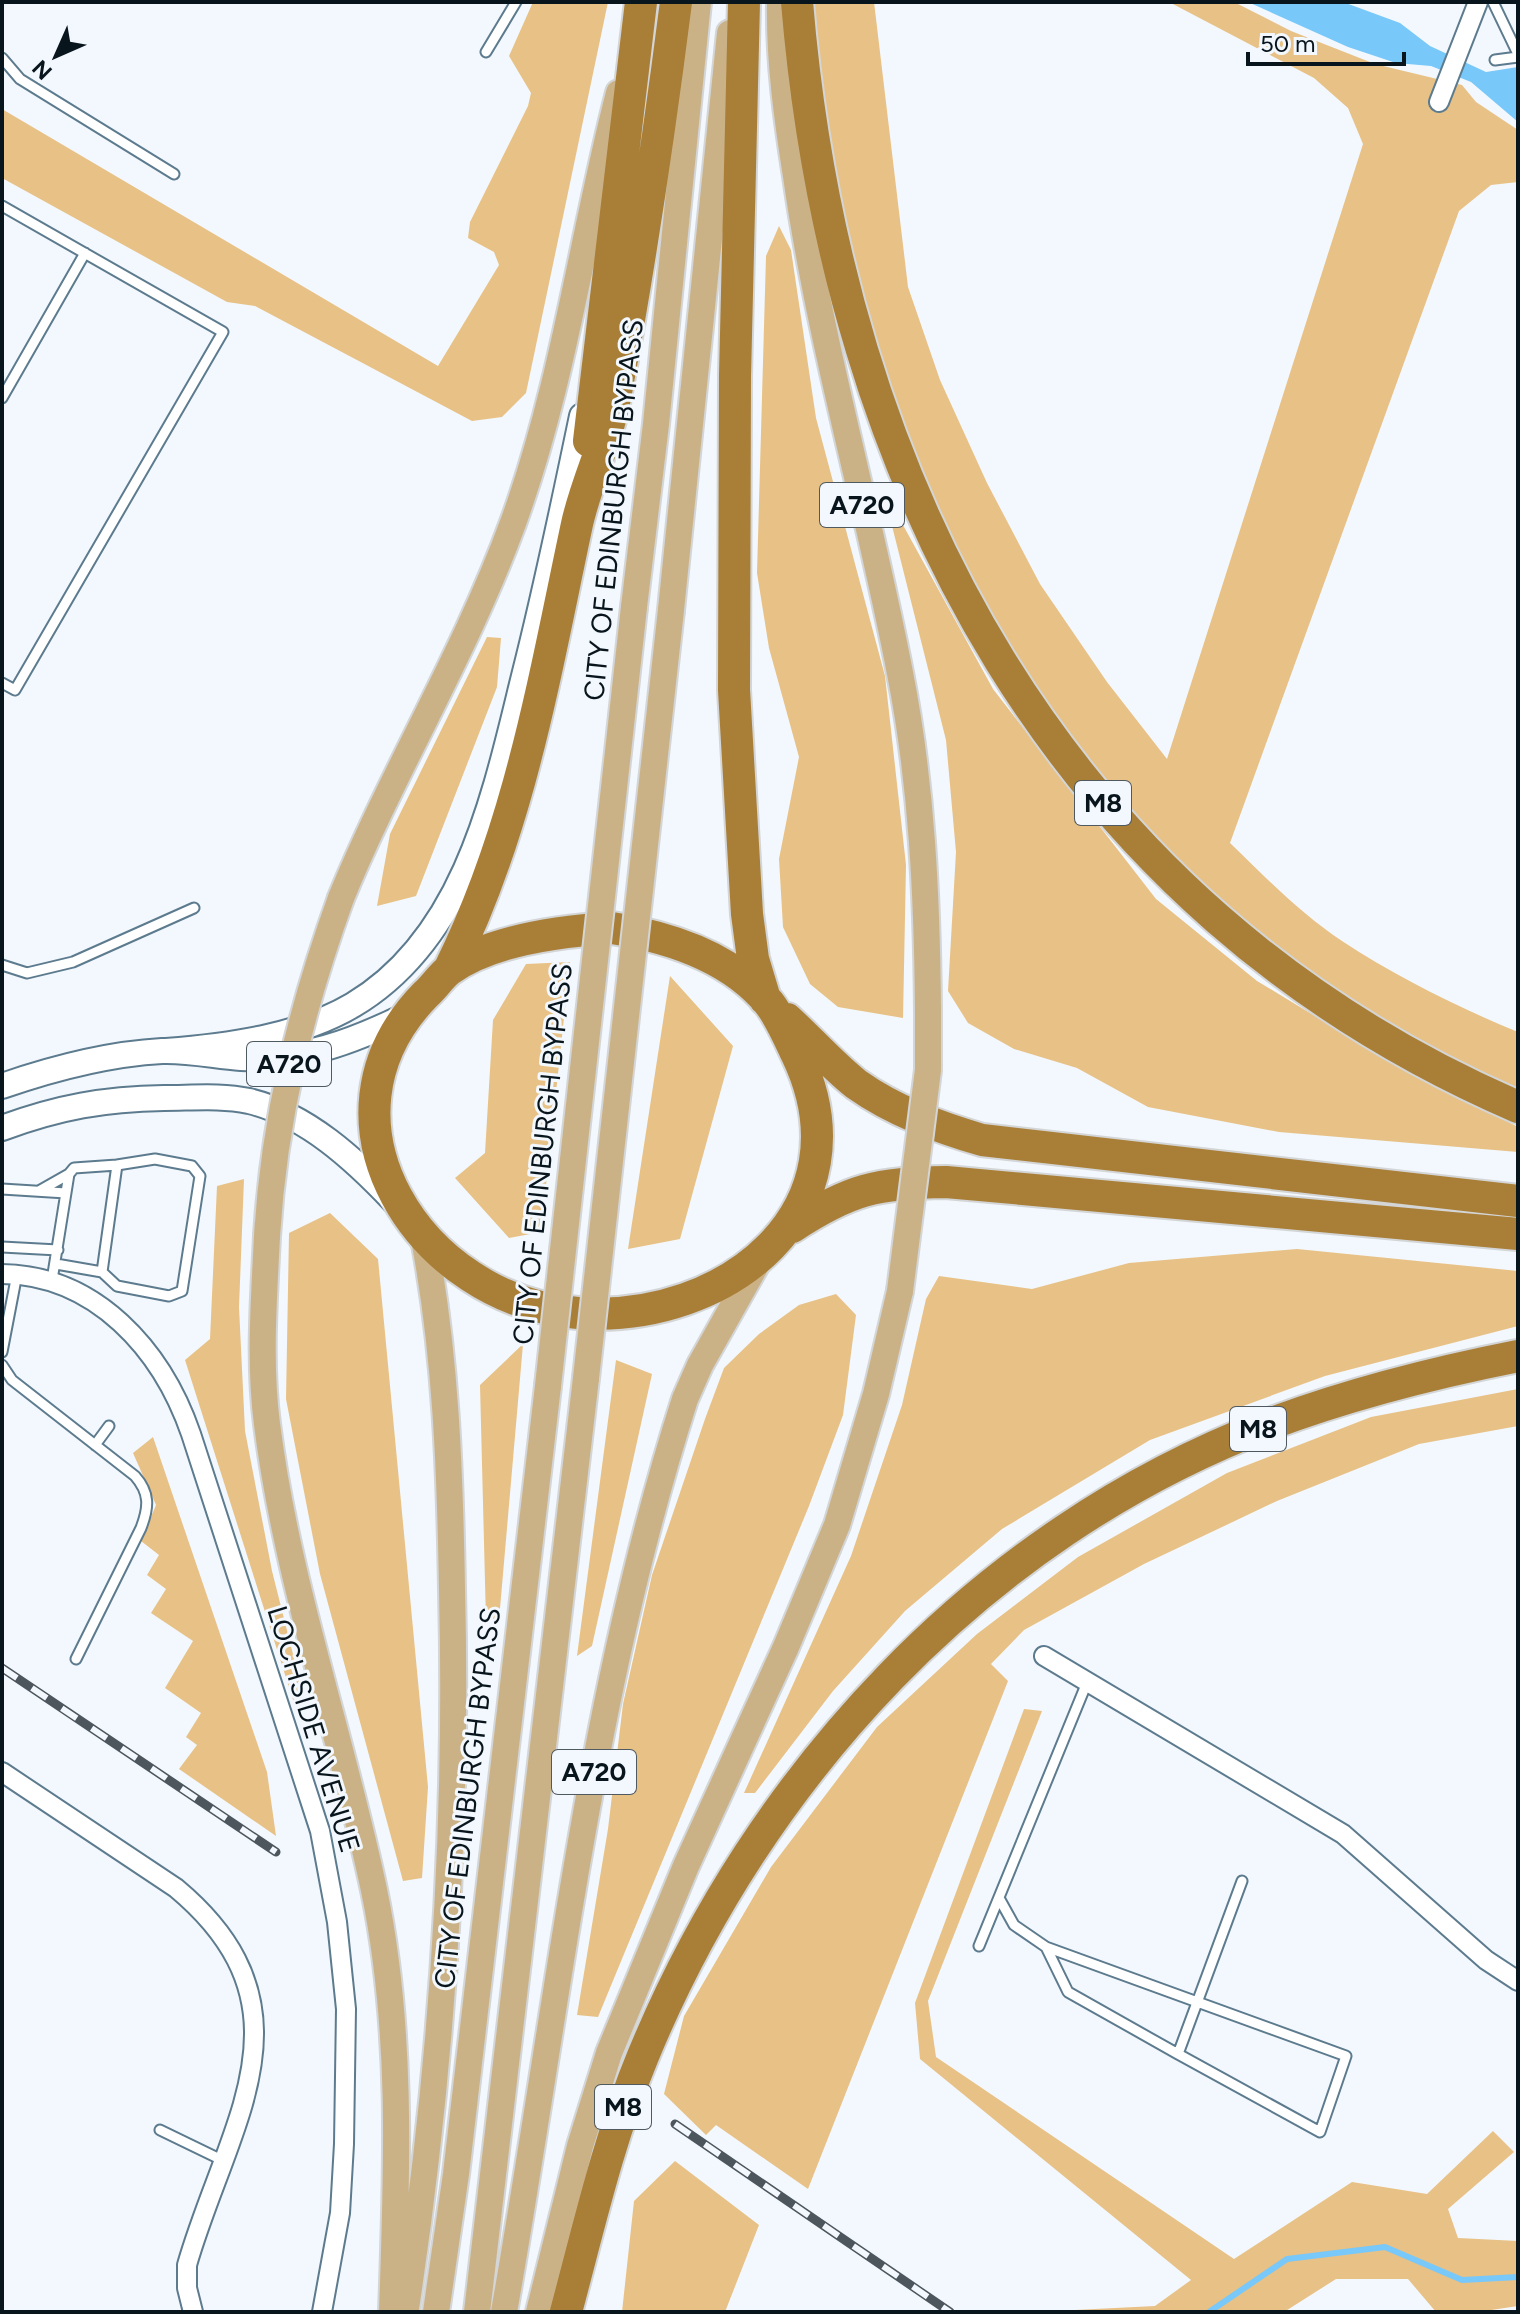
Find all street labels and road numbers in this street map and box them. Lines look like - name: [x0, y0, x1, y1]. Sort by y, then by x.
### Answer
- street label: CITY OF EDINBURGH BYPASS: [576, 318, 650, 702]
- road number: A720: [820, 483, 904, 527]
- road number: M8: [1075, 781, 1131, 825]
- street label: CITY OF EDINBURGH BYPASS: [505, 962, 579, 1346]
- road number: A720: [247, 1042, 331, 1086]
- road number: M8: [1230, 1407, 1286, 1451]
- street label: LOCHSIDE AVENUE: [260, 1601, 368, 1857]
- street label: CITY OF EDINBURGH BYPASS: [427, 1606, 507, 1990]
- road number: A720: [552, 1750, 636, 1794]
- road number: M8: [595, 2085, 651, 2129]

